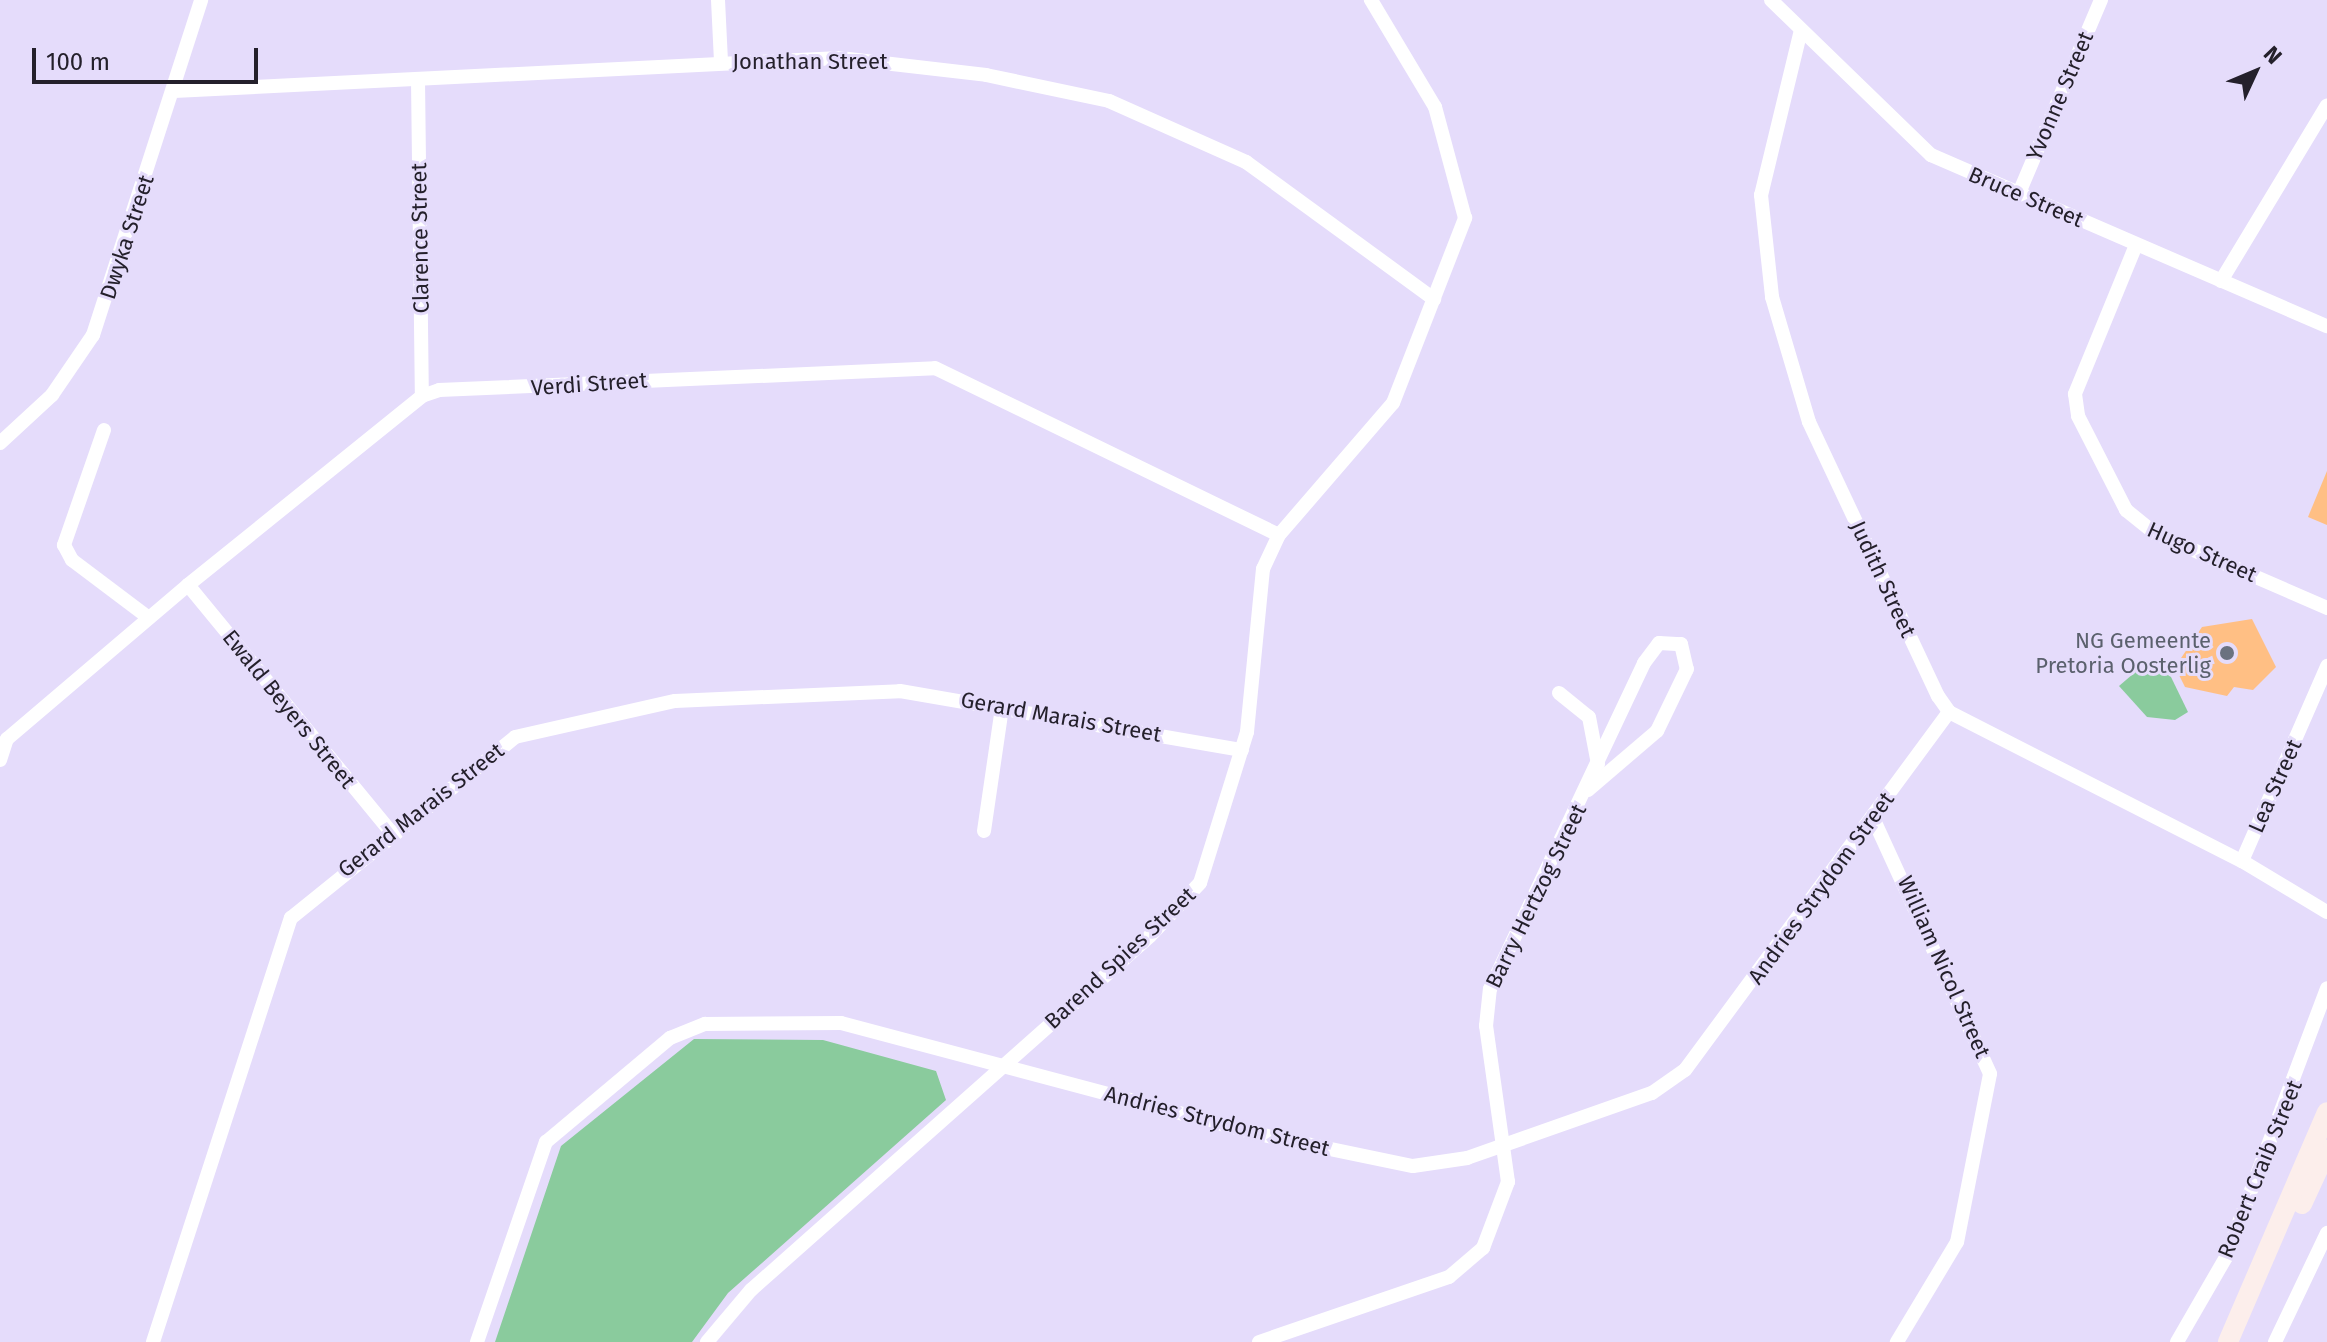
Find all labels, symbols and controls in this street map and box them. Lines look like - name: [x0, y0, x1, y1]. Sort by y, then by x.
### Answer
- street label: Yvonne Street: [2021, 27, 2099, 165]
- scale bar: [36, 32, 262, 82]
- north arrow: [2215, 32, 2295, 112]
- text: N: [2258, 40, 2287, 70]
- text: 100 m: [46, 48, 110, 76]
- street label: Jonathan Street: [732, 49, 888, 75]
- street label: Bruce Street: [1965, 161, 2087, 233]
- street label: Clarence Street: [405, 162, 435, 314]
- street label: Dwyka Street: [94, 171, 160, 303]
- street label: Verdi Street: [530, 367, 648, 401]
- street label: Hugo Street: [2143, 516, 2261, 588]
- street label: Judith Street: [1845, 517, 1921, 641]
- street label: Ewald Beyers Street: [217, 624, 361, 794]
- place label: NG Gemeente Pretoria Oosterlig: [2035, 627, 2211, 678]
- marker: NG Gemeente Pretoria Oosterlig: [2218, 644, 2236, 662]
- street label: Gerard Marais Street: [959, 686, 1163, 748]
- street label: Lea Street: [2243, 735, 2307, 837]
- street label: Gerard Marais Street: [333, 737, 509, 883]
- street label: Andries Strydom Street: [1742, 787, 1900, 989]
- street label: Barry Hertzog Street: [1480, 800, 1592, 992]
- street label: William Nicol Street: [1892, 872, 1996, 1062]
- street label: Barend Spies Street: [1039, 881, 1201, 1035]
- street label: Robert Craib Street: [2212, 1076, 2308, 1262]
- street label: Andries Strydom Street: [1102, 1080, 1332, 1162]

